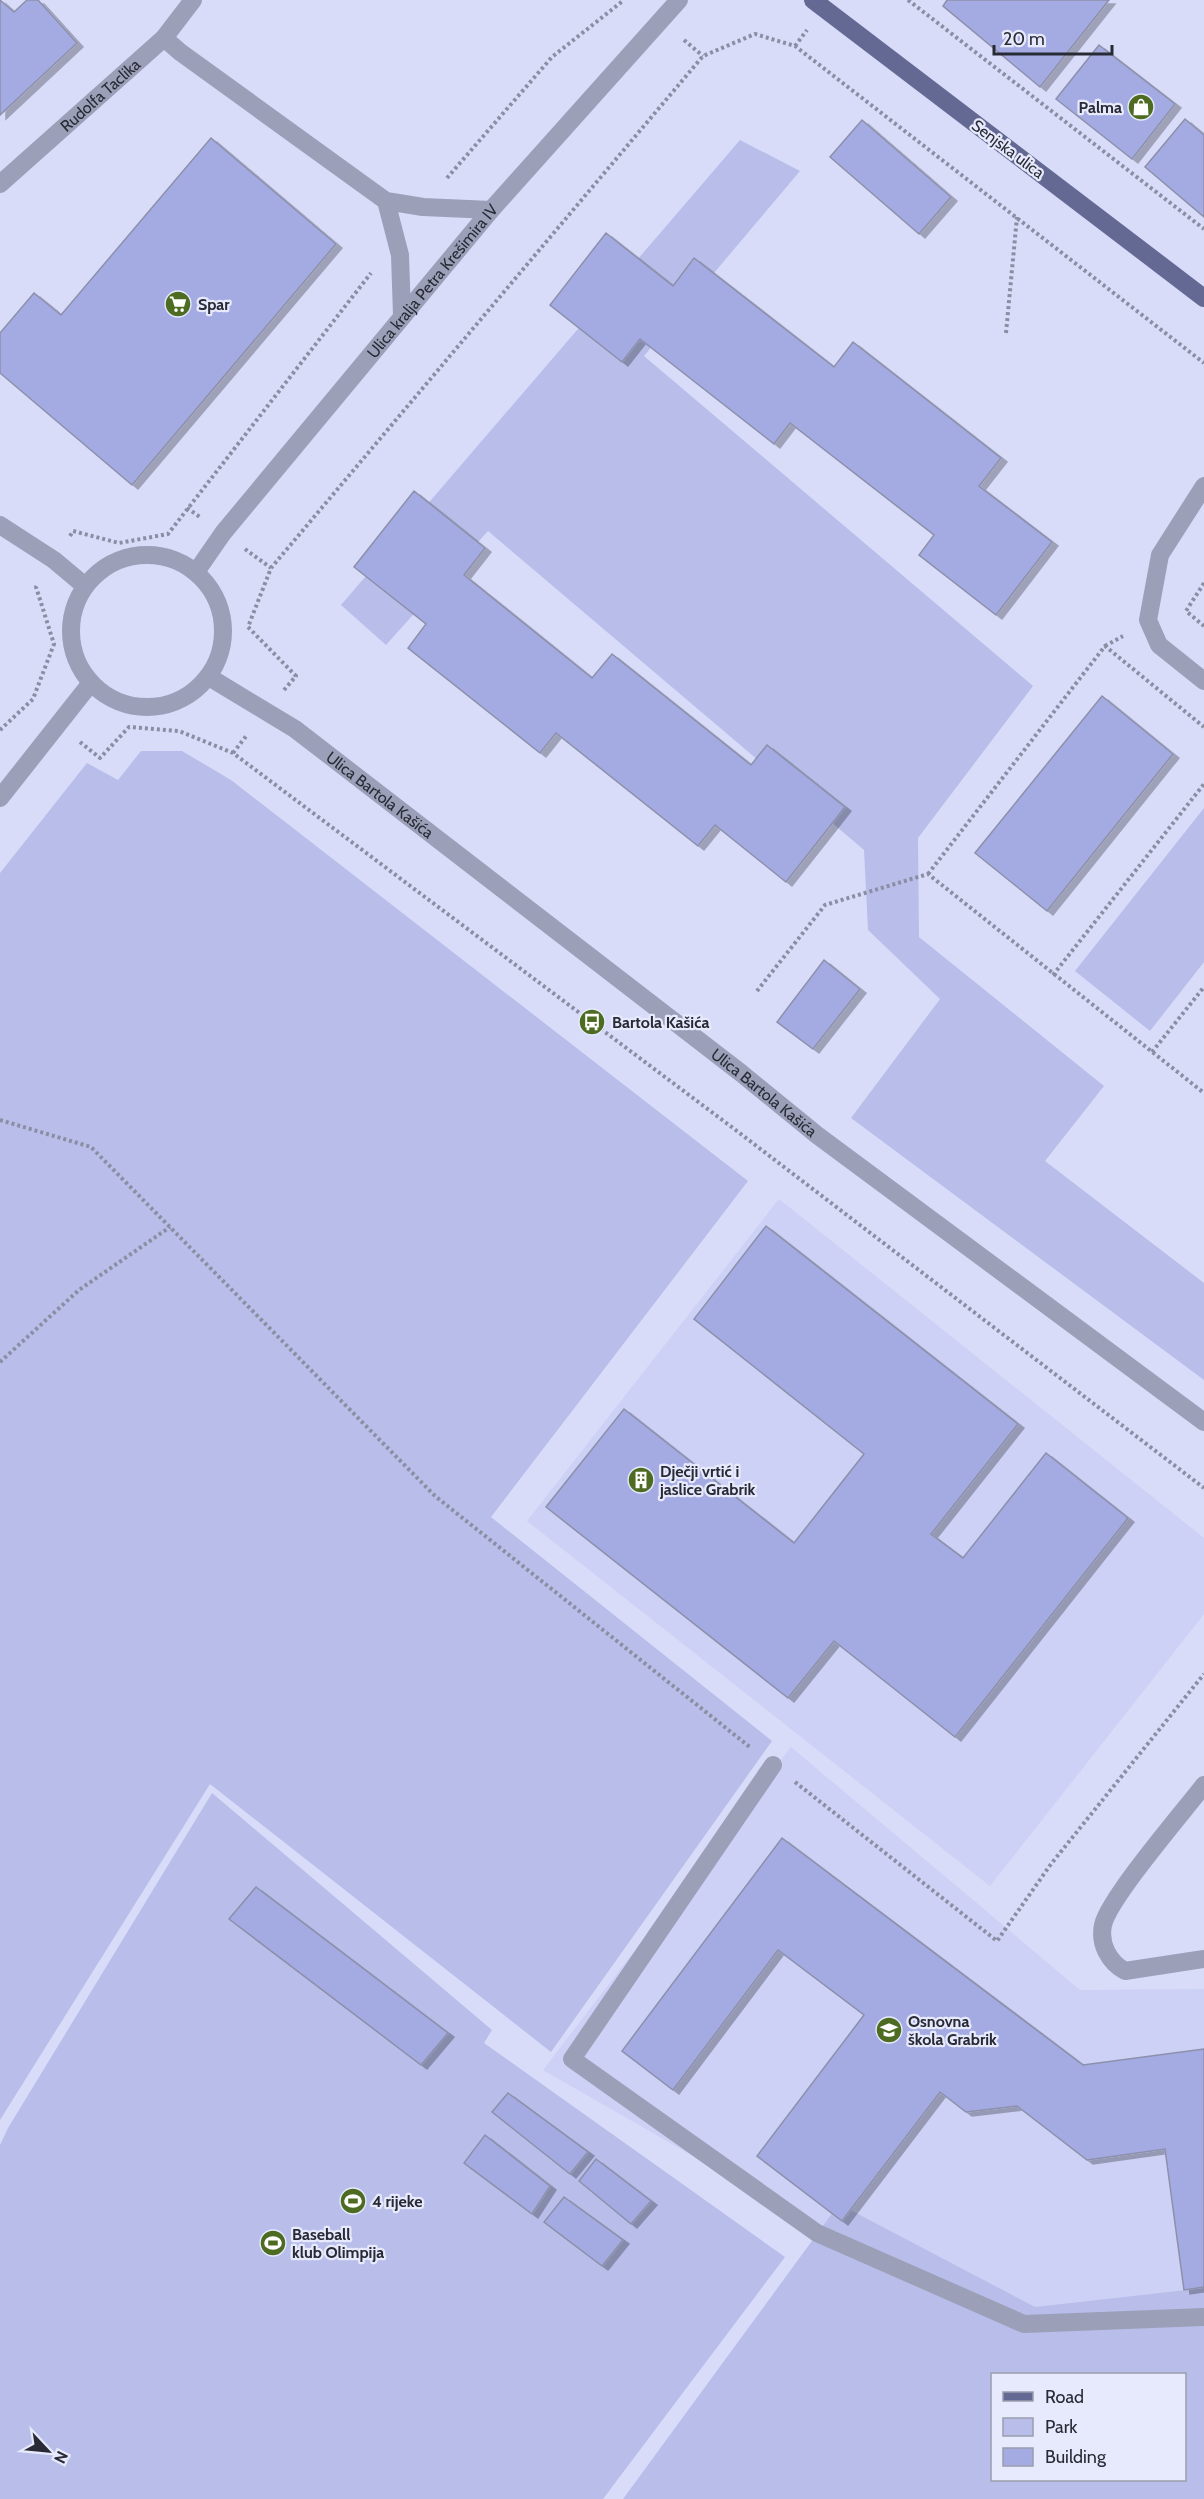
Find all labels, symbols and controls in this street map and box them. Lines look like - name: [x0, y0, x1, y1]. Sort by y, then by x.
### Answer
- scale bar: [994, 18, 1112, 56]
- text: 20 m: [1003, 28, 1045, 50]
- street label: Rudolfa Taclika: [56, 54, 144, 135]
- shop icon: Palma: [1126, 92, 1156, 122]
- place label: Palma: [1079, 98, 1122, 117]
- street label: Senjska ulica: [968, 116, 1048, 182]
- street label: Ulica kralja Petra Krešimira IV: [363, 200, 502, 362]
- supermarket icon: Spar: [163, 289, 193, 319]
- place label: Spar: [198, 295, 230, 314]
- street label: Ulica Bartola Kašića: [323, 747, 438, 842]
- bus stop icon: Bartola Kašića: [577, 1007, 607, 1037]
- place label: Bartola Kašića: [612, 1013, 709, 1032]
- street label: Ulica Bartola Kašića: [708, 1044, 821, 1141]
- place label: Dječji vrtić i jaslice Grabrik: [659, 1462, 756, 1499]
- building icon: Dječji vrtić i jaslice Grabrik: [626, 1465, 656, 1495]
- place label: Osnovna škola Grabrik: [908, 2012, 997, 2049]
- school or university icon: Osnovna škola Grabrik: [874, 2015, 904, 2045]
- sports icon: 4 rijeke: [338, 2186, 368, 2216]
- place label: 4 rijeke: [372, 2192, 422, 2211]
- place label: Baseball klub Olimpija: [292, 2225, 384, 2262]
- sports icon: Baseball klub Olimpija: [258, 2228, 288, 2258]
- legend: [991, 2373, 1186, 2481]
- text: Road: [1045, 2386, 1084, 2408]
- text: Park: [1045, 2416, 1078, 2438]
- north arrow: [18, 2421, 78, 2481]
- text: Building: [1045, 2446, 1107, 2468]
- text: N: [50, 2448, 72, 2467]

